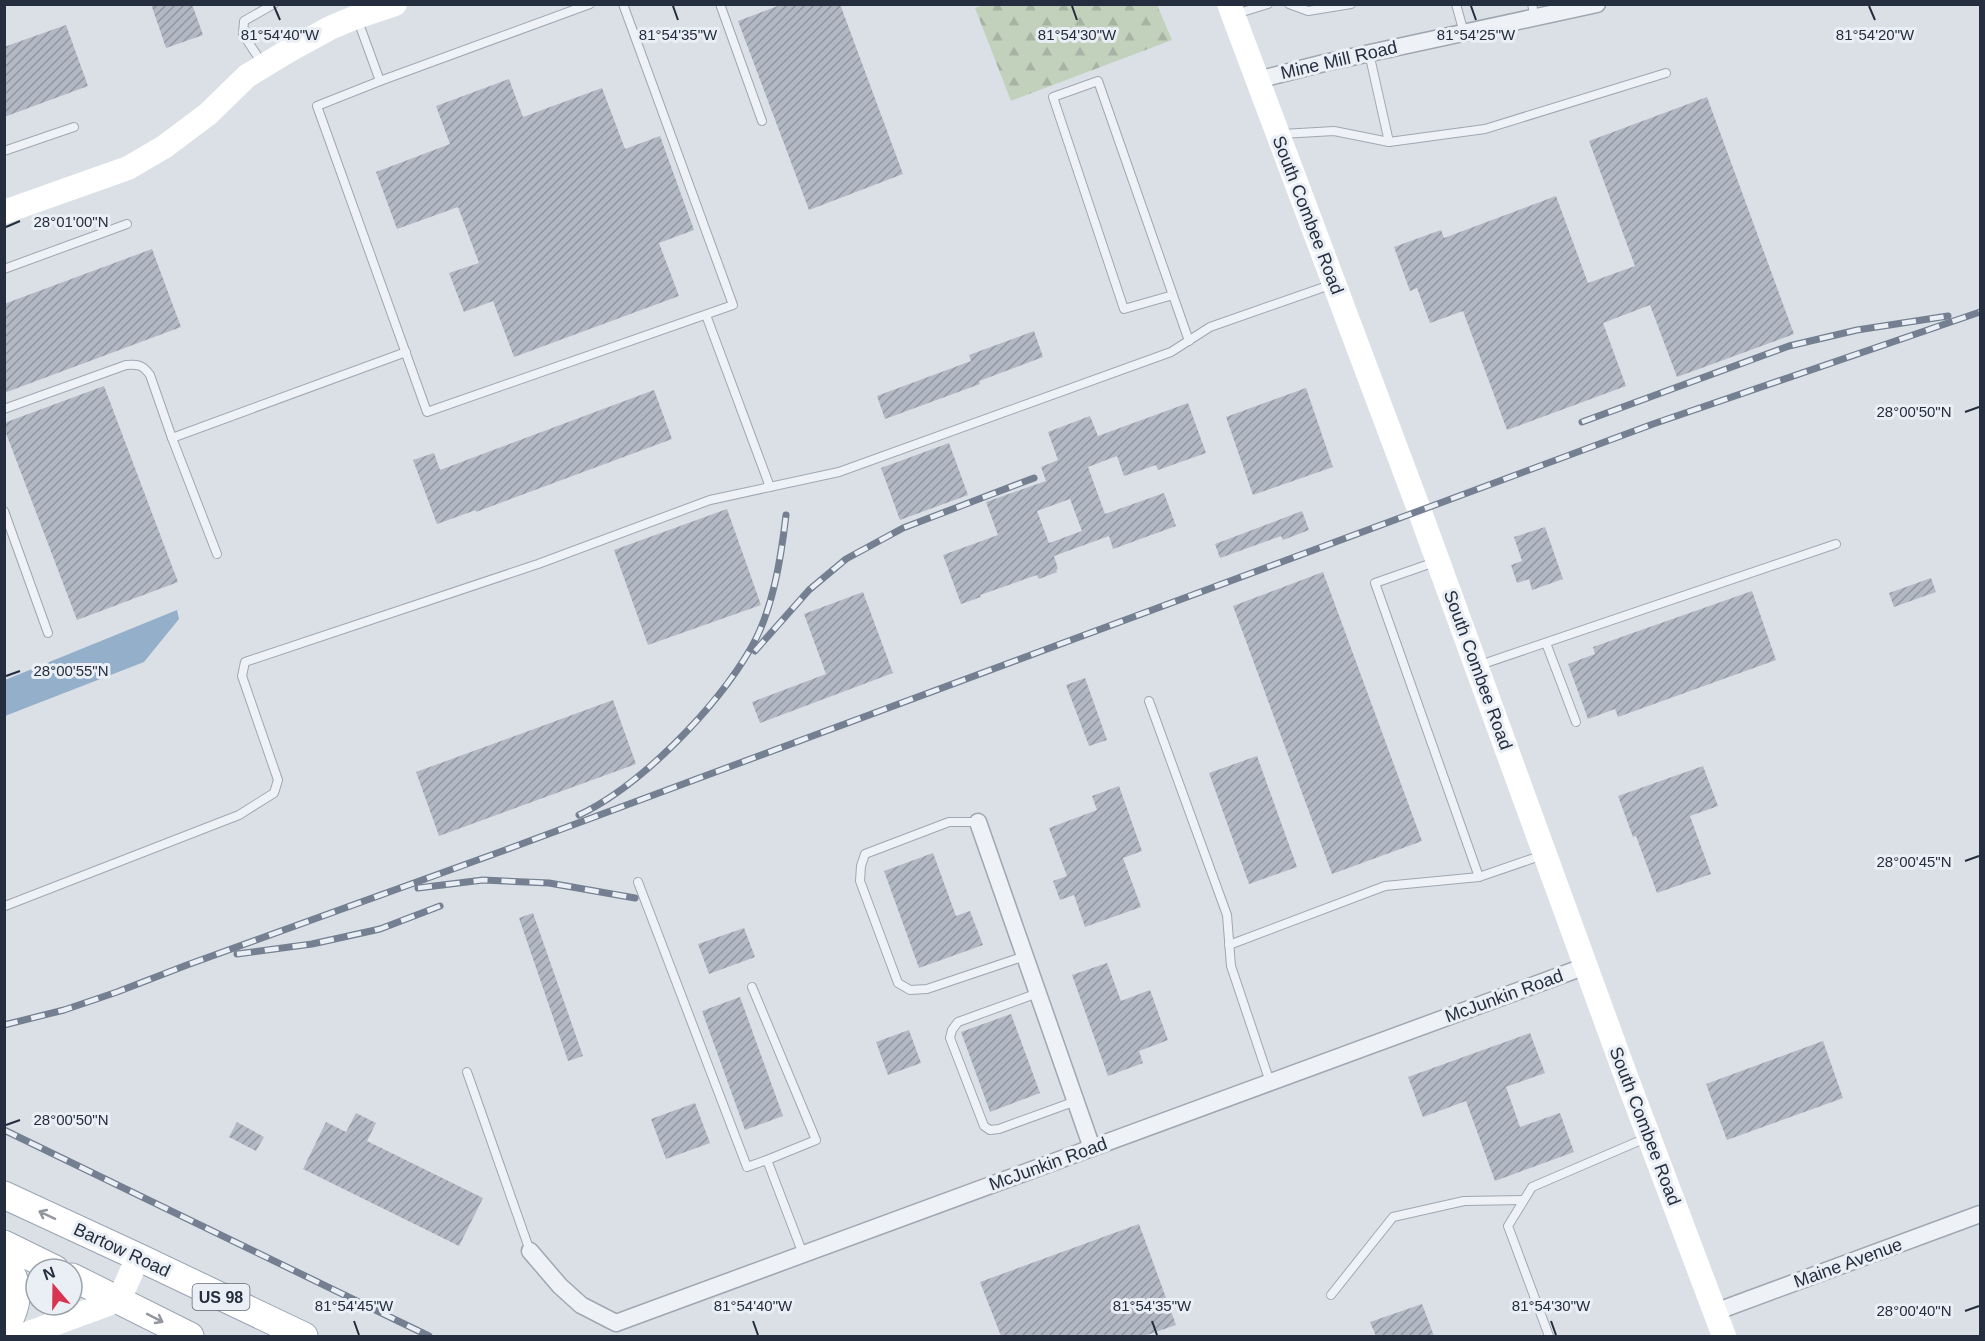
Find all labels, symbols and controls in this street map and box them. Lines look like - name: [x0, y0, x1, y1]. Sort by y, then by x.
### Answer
- text: 81°54'40"W: [241, 26, 320, 43]
- text: 81°54'35"W: [639, 26, 718, 43]
- text: 81°54'30"W: [1038, 26, 1117, 43]
- text: 81°54'25"W: [1437, 26, 1516, 43]
- text: 81°54'20"W: [1836, 26, 1915, 43]
- street label: Mine Mill Road: [1279, 37, 1399, 83]
- street label: South Combee Road: [1269, 133, 1347, 297]
- text: 28°01'00"N: [33, 213, 109, 230]
- text: 28°00'50"N: [1876, 403, 1952, 420]
- street label: South Combee Road: [1440, 588, 1516, 752]
- text: 28°00'55"N: [33, 662, 109, 679]
- text: 28°00'45"N: [1876, 853, 1952, 870]
- street label: McJunkin Road: [1442, 965, 1566, 1027]
- street label: South Combee Road: [1606, 1044, 1684, 1208]
- text: 28°00'50"N: [33, 1111, 109, 1128]
- street label: McJunkin Road: [986, 1133, 1110, 1195]
- one-way arrow: [38, 1208, 56, 1220]
- street label: Bartow Road: [71, 1219, 173, 1281]
- street label: Maine Avenue: [1791, 1234, 1905, 1292]
- north arrow: [24, 1257, 84, 1317]
- text: N: [41, 1263, 57, 1283]
- road number: US 98: [192, 1284, 250, 1310]
- text: 81°54'45"W: [315, 1297, 394, 1314]
- text: 81°54'40"W: [714, 1297, 793, 1314]
- text: 81°54'35"W: [1113, 1297, 1192, 1314]
- text: 81°54'30"W: [1512, 1297, 1591, 1314]
- text: 28°00'40"N: [1876, 1302, 1952, 1319]
- one-way arrow: [145, 1313, 163, 1324]

